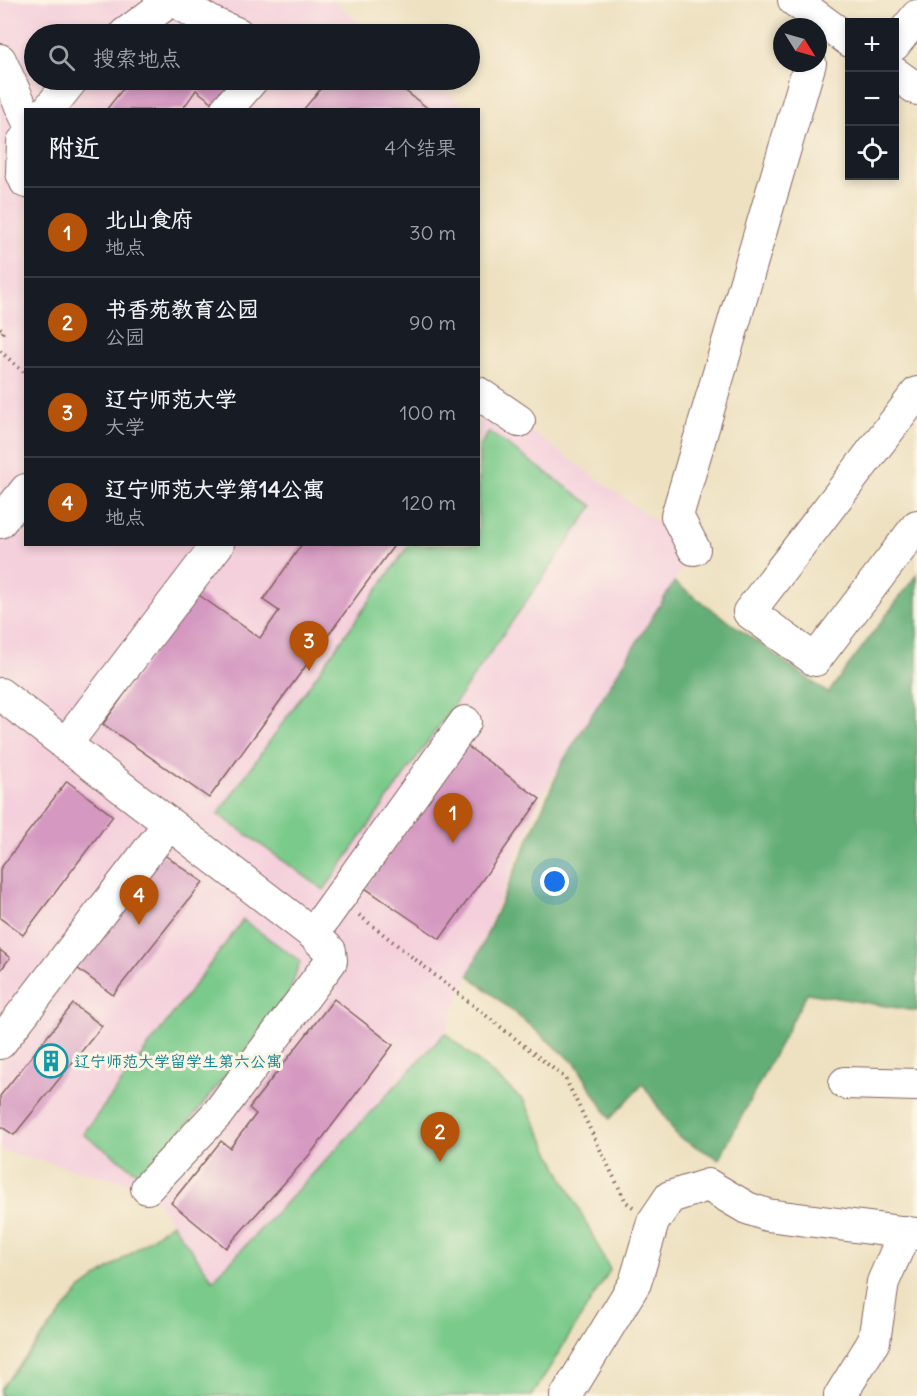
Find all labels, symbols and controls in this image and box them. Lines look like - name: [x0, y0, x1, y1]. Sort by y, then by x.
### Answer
- north arrow: [773, 18, 827, 72]
- map controls: [845, 18, 899, 180]
- button: +: [845, 18, 899, 72]
- search box: [24, 24, 480, 90]
- icon: search: [45, 41, 78, 74]
- text: 搜索地点: [93, 44, 181, 72]
- button: −: [845, 72, 899, 126]
- button: locate: [845, 126, 899, 180]
- text: 附近: [48, 131, 100, 164]
- text: 4个结果: [384, 135, 456, 160]
- text: 北山食府: [105, 205, 193, 233]
- text: 1: [64, 220, 71, 245]
- text: 30 m: [409, 220, 456, 245]
- text: 地点: [105, 234, 145, 259]
- text: 书香苑教育公园: [105, 295, 259, 323]
- text: 2: [62, 310, 73, 335]
- text: 90 m: [409, 310, 456, 335]
- text: 公园: [105, 324, 145, 349]
- text: 辽宁师范大学: [105, 385, 237, 413]
- text: 3: [62, 400, 73, 425]
- text: 100 m: [399, 400, 456, 425]
- text: 大学: [105, 414, 145, 439]
- text: 辽宁师范大学第14公寓: [105, 475, 324, 503]
- text: 4: [62, 490, 73, 515]
- text: 120 m: [402, 490, 456, 515]
- text: 地点: [105, 504, 145, 529]
- pin: 3: [290, 622, 328, 671]
- pin: 1: [434, 794, 472, 843]
- your location: [540, 867, 569, 896]
- pin: 4: [120, 876, 158, 925]
- building icon: 辽宁师范大学留学生第六公寓: [33, 1043, 69, 1079]
- place label: 辽宁师范大学留学生第六公寓: [74, 1051, 282, 1071]
- pin: 2: [420, 1112, 460, 1162]

